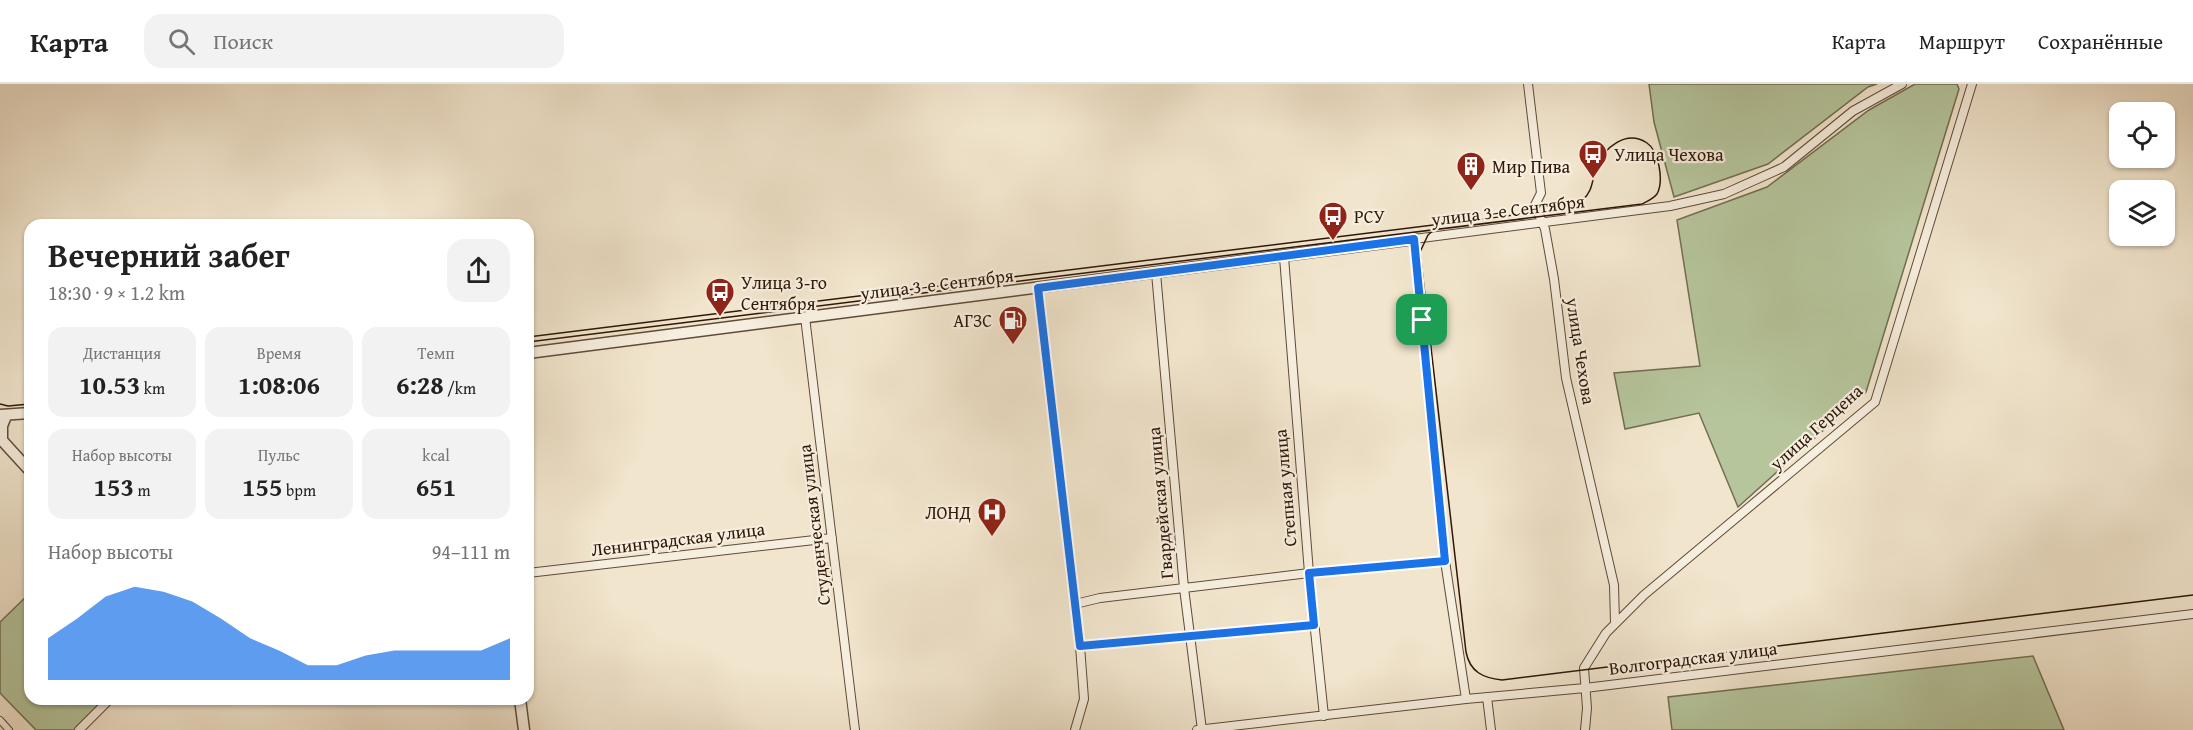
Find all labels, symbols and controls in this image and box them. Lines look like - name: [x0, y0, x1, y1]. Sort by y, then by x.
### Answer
- search box: [144, 14, 564, 68]
- text: Карта: [30, 21, 108, 62]
- icon: search: [165, 25, 198, 58]
- text: Поиск: [213, 25, 273, 57]
- text: Карта: [1832, 26, 1886, 57]
- text: Маршрут: [1919, 26, 2005, 57]
- text: Сохранённые: [2038, 26, 2163, 57]
- map controls: [2109, 102, 2175, 246]
- button: locate: [2109, 102, 2175, 168]
- bus stop icon: Улица Чехова: [1577, 138, 1609, 180]
- place label: Улица Чехова: [1614, 141, 1724, 168]
- building icon: Мир Пива: [1455, 150, 1487, 192]
- place label: Мир Пива: [1492, 153, 1571, 180]
- button: layers: [2109, 180, 2175, 246]
- street label: улица 3-е Сентября: [1429, 187, 1586, 233]
- bus stop icon: РСУ: [1317, 200, 1349, 242]
- place label: РСУ: [1354, 203, 1384, 230]
- text: Вечерний забег: [48, 231, 290, 279]
- button: share: [447, 239, 510, 302]
- street label: улица 3-е Сентября: [858, 261, 1015, 307]
- place label: Улица 3-го Сентября: [741, 269, 827, 317]
- bus stop icon: Улица 3-го Сентября: [704, 276, 736, 318]
- text: 18:30 · 9 × 1.2 km: [48, 278, 185, 307]
- pin: [1396, 294, 1447, 345]
- street label: улица Чехова: [1559, 295, 1603, 407]
- icon: arrive: [1405, 303, 1438, 336]
- fuel station icon: АГЗС: [997, 304, 1029, 346]
- place label: АГЗС: [953, 307, 992, 334]
- text: Дистанция: [83, 341, 161, 365]
- text: Время: [257, 341, 301, 365]
- text: Темп: [418, 341, 454, 365]
- text: 10.53: [79, 365, 140, 404]
- text: 1:08:06: [238, 365, 320, 404]
- text: 6:28: [396, 365, 444, 404]
- text: km: [140, 376, 165, 400]
- text: /km: [444, 376, 476, 400]
- street label: улица Герцена: [1763, 377, 1869, 477]
- street label: Гвардейская улица: [1140, 426, 1180, 580]
- street label: Степная улица: [1266, 428, 1304, 548]
- text: Набор высоты: [72, 443, 172, 467]
- text: Пульс: [258, 443, 300, 467]
- text: kcal: [422, 443, 450, 467]
- street label: Студенческая улица: [791, 443, 837, 607]
- text: 153: [93, 467, 134, 506]
- text: 155: [242, 467, 282, 506]
- text: 651: [416, 467, 456, 506]
- text: m: [134, 478, 151, 502]
- text: bpm: [282, 478, 316, 502]
- hospital icon: ЛОНД: [976, 496, 1008, 538]
- place label: ЛОНД: [925, 499, 971, 526]
- street label: Ленинградская улица: [590, 515, 767, 563]
- text: Набор высоты: [48, 537, 173, 566]
- text: 94–111 m: [432, 537, 510, 566]
- street label: Волгоградская улица: [1607, 634, 1779, 682]

